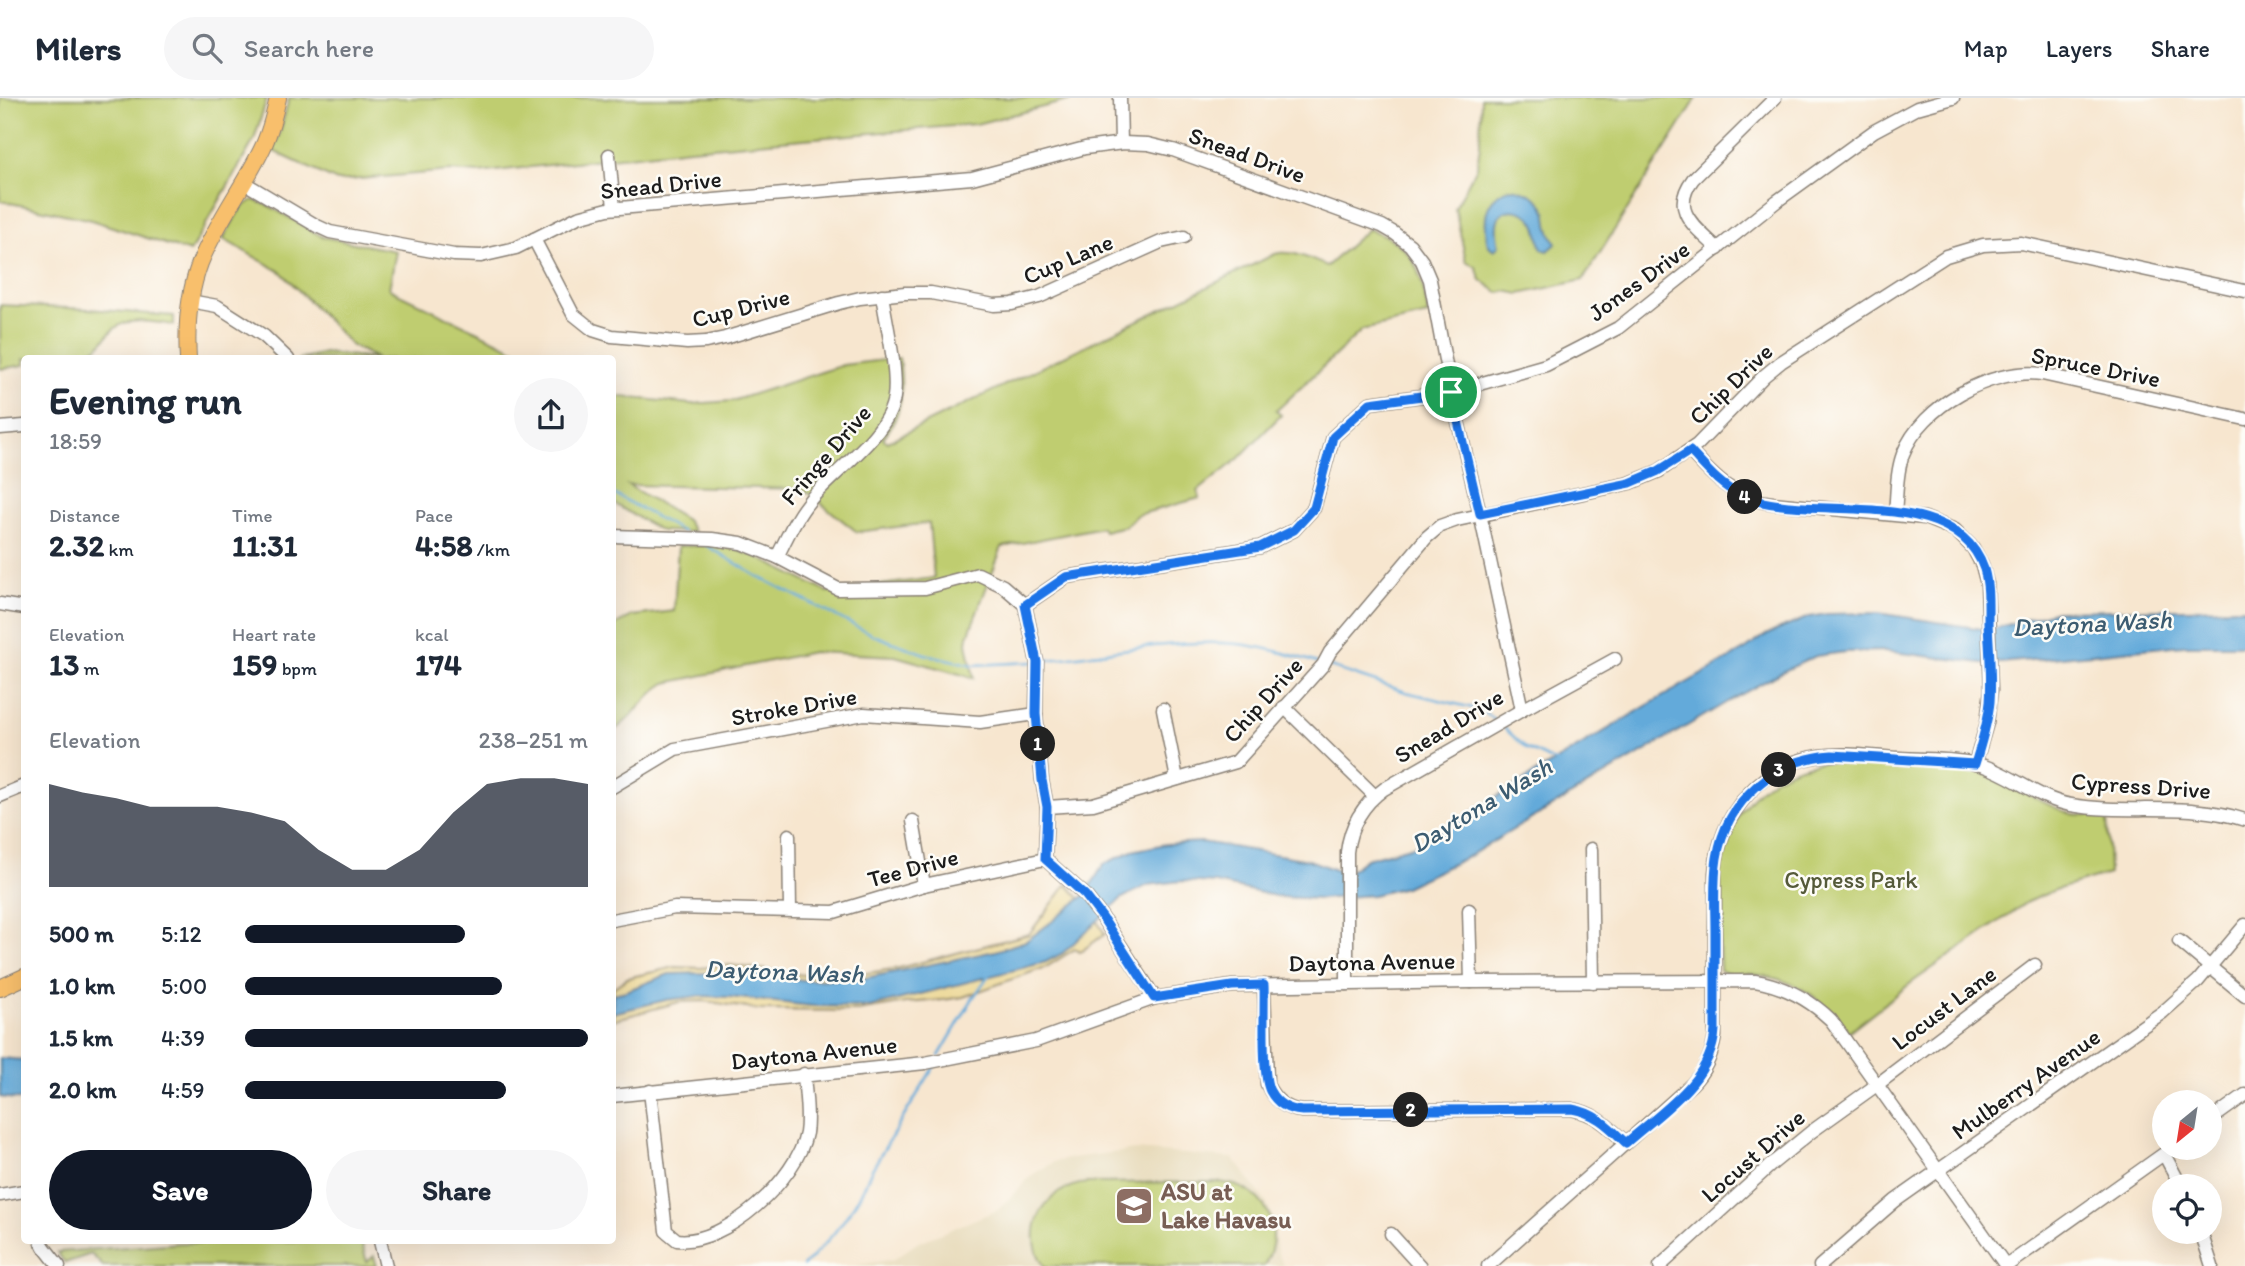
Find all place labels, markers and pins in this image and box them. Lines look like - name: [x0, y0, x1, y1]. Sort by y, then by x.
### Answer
- pin: [1421, 362, 1481, 422]
- pin: 4: [1728, 480, 1762, 514]
- pin: 1: [1020, 726, 1056, 762]
- pin: 3: [1762, 752, 1796, 788]
- pin: 2: [1394, 1093, 1428, 1128]
- place label: ASU at Lake Havasu: [1160, 1177, 1292, 1234]
- school or university icon: ASU at Lake Havasu: [1113, 1185, 1155, 1227]

